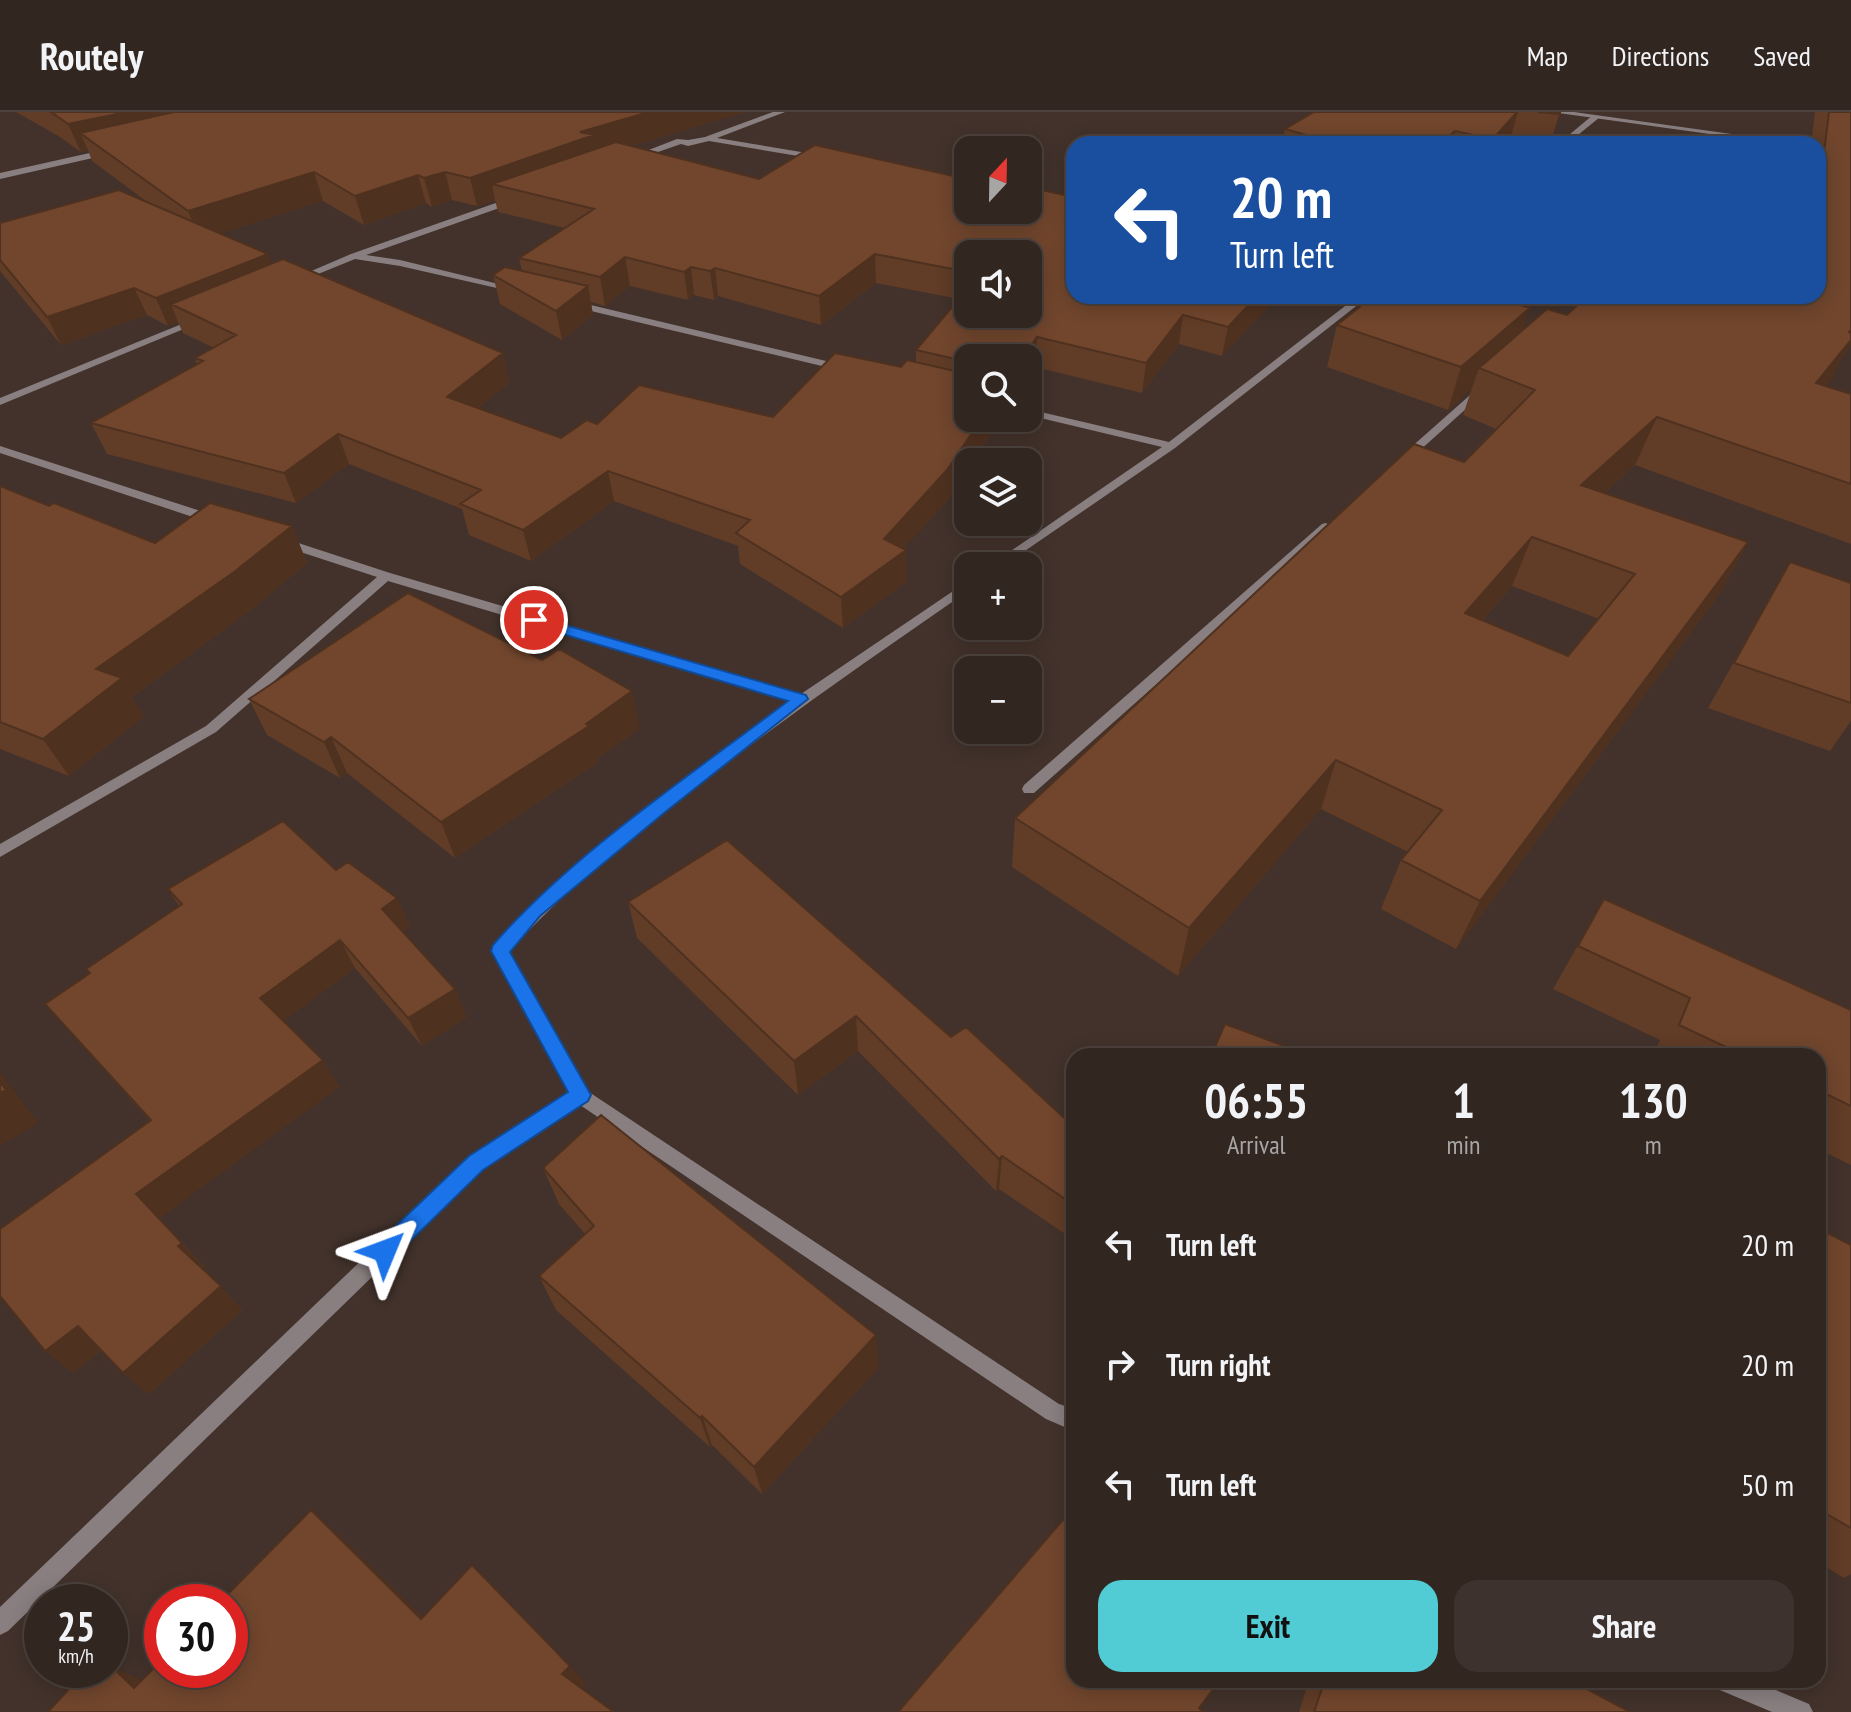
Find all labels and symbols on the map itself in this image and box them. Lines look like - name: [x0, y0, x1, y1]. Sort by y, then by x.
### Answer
- north arrow: [954, 136, 1042, 224]
- pin: [500, 586, 568, 654]
- position arrow: [343, 1209, 427, 1293]
- speed limit sign: 30: [144, 1584, 248, 1688]

